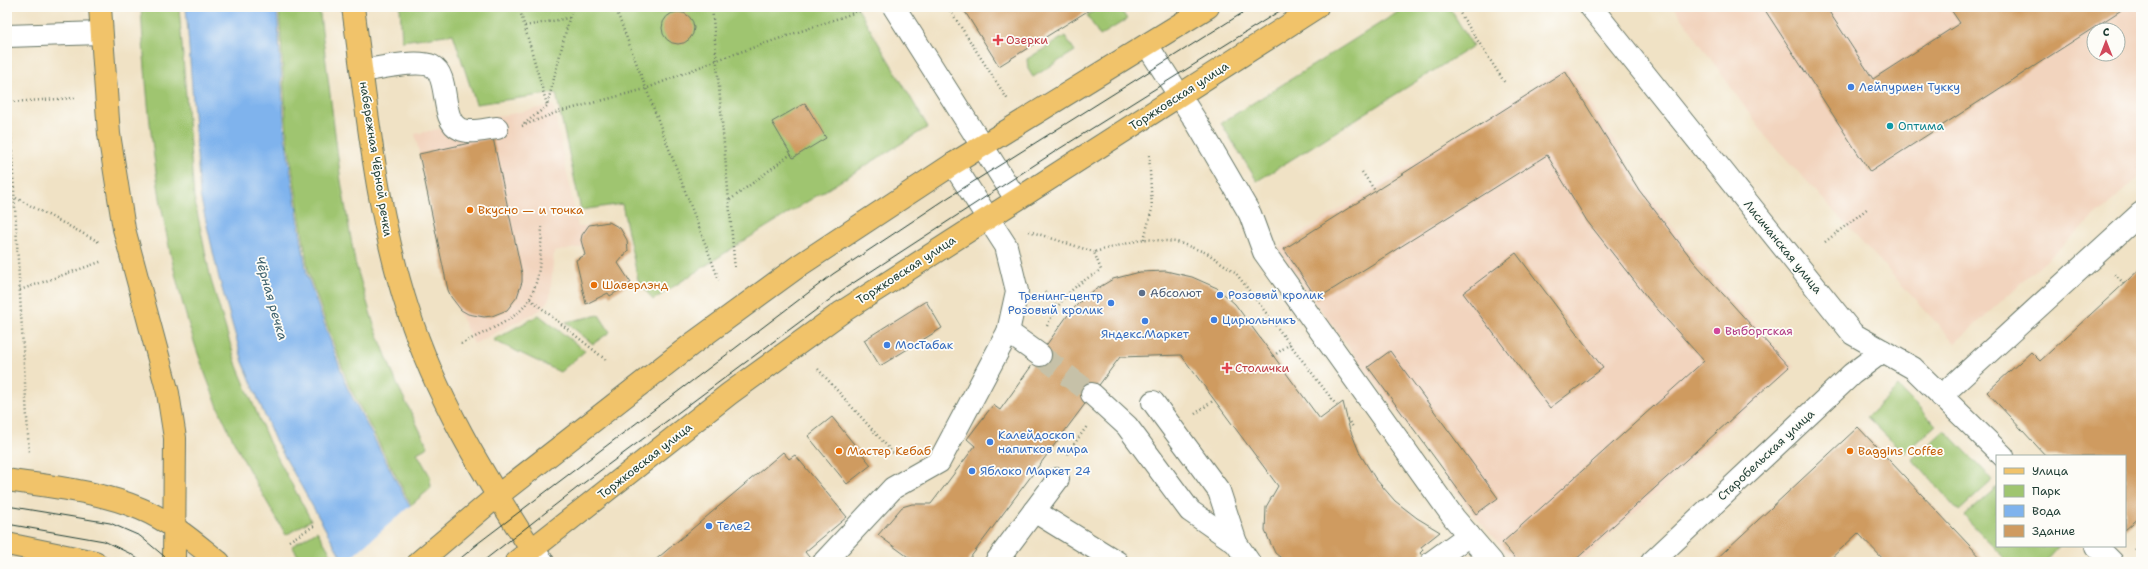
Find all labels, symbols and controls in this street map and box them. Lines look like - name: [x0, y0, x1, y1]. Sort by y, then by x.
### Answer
- north arrow: [2086, 22, 2126, 62]
- text: С: [2103, 25, 2110, 40]
- place label: Озерки: [1006, 32, 1048, 48]
- marker: Озерки: [993, 35, 1003, 45]
- street label: Торжковская улица: [1126, 58, 1232, 134]
- place label: Лейпуриен Тукку: [1859, 79, 1960, 95]
- street label: набережная Чёрной речки: [356, 80, 396, 238]
- marker: Лейпуриен Тукку: [1846, 82, 1856, 92]
- place label: Оптима: [1898, 118, 1944, 134]
- marker: Оптима: [1885, 121, 1895, 131]
- street label: Лисичанская улица: [1740, 197, 1826, 298]
- place label: Вкусно — и точка: [478, 202, 584, 218]
- marker: Вкусно — и точка: [465, 205, 475, 215]
- street label: Торжковская улица: [853, 232, 959, 308]
- water label: Чёрная речка: [251, 254, 292, 342]
- place label: Шаверлэнд: [602, 277, 669, 293]
- marker: Шаверлэнд: [589, 280, 599, 290]
- place label: Абсолют: [1150, 285, 1202, 301]
- place label: Розовый кролик: [1228, 287, 1324, 303]
- place label: Тренинг-центр Розовый кролик: [1008, 288, 1104, 318]
- marker: Абсолют: [1137, 288, 1147, 298]
- marker: Розовый кролик: [1215, 290, 1225, 300]
- marker: Тренинг-центр Розовый кролик: [1106, 298, 1116, 308]
- place label: Цирюльникъ: [1222, 312, 1296, 328]
- marker: Цирюльникъ: [1209, 315, 1219, 325]
- marker: Яндекс.Маркет: [1140, 316, 1150, 326]
- place label: Выборгская: [1725, 323, 1793, 339]
- place label: Яндекс.Маркет: [1101, 326, 1190, 342]
- marker: Выборгская: [1712, 326, 1722, 336]
- place label: МосТабак: [895, 337, 954, 353]
- marker: МосТабак: [882, 340, 892, 350]
- place label: Столички: [1235, 360, 1290, 376]
- marker: Столички: [1222, 363, 1232, 373]
- street label: Старобельская улица: [1714, 405, 1818, 504]
- street label: Торжковская улица: [595, 419, 696, 503]
- place label: Калейдоскоп напитков мира: [998, 427, 1088, 457]
- marker: Калейдоскоп напитков мира: [985, 437, 995, 447]
- place label: Мастер Кебаб: [847, 443, 931, 459]
- place label: Baggins Coffee: [1858, 443, 1944, 459]
- marker: Мастер Кебаб: [834, 446, 844, 456]
- marker: Baggins Coffee: [1845, 446, 1855, 456]
- legend: [1996, 455, 2126, 547]
- place label: Яблоко Маркет 24: [980, 463, 1091, 479]
- text: Улица: [2032, 463, 2069, 479]
- marker: Яблоко Маркет 24: [967, 466, 977, 476]
- text: Парк: [2032, 483, 2061, 499]
- text: Вода: [2032, 503, 2061, 519]
- place label: Теле2: [717, 518, 751, 534]
- marker: Теле2: [704, 521, 714, 531]
- text: Здание: [2032, 523, 2076, 539]

